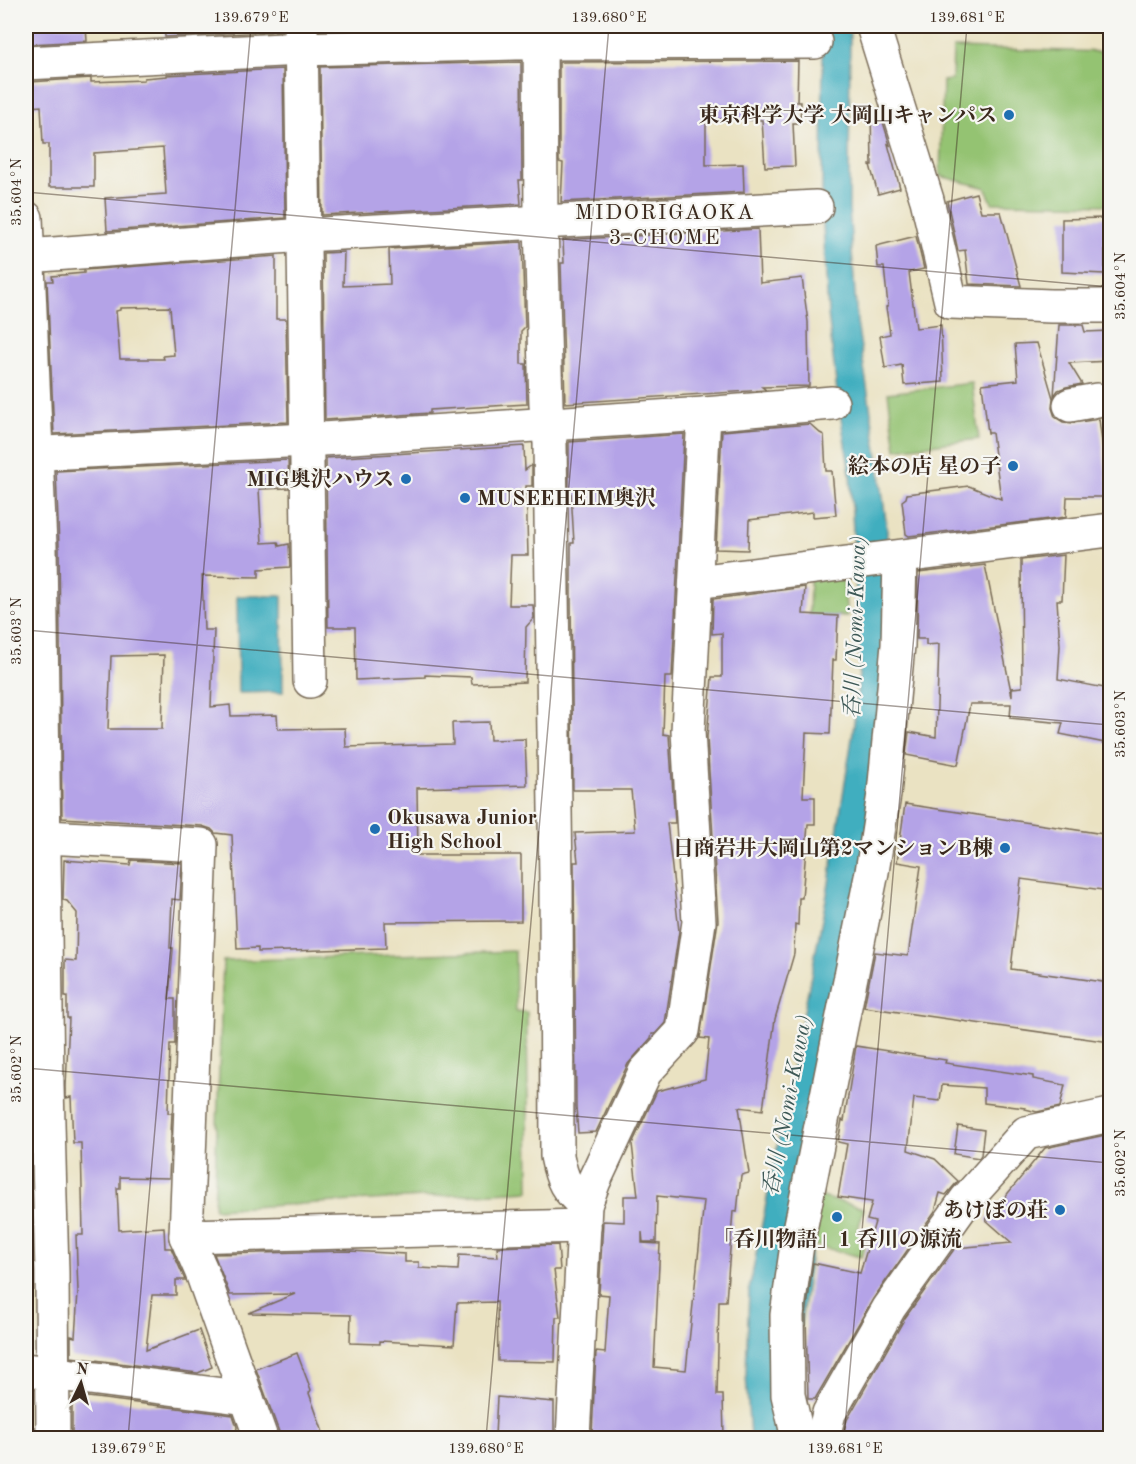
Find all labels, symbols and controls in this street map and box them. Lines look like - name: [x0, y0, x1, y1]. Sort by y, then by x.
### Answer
- text: 139.679°E: [213, 11, 289, 26]
- text: 139.680°E: [571, 11, 647, 26]
- text: 139.681°E: [929, 11, 1005, 26]
- place label: 東京科学大学 大岡山キャンパス: [699, 104, 997, 127]
- marker: 東京科学大学 大岡山キャンパス: [1002, 108, 1016, 122]
- text: 35.604°N: [10, 158, 25, 226]
- district label: MIDORIGAOKA 3-CHOME: [575, 202, 755, 249]
- text: 35.604°N: [1114, 252, 1129, 320]
- place label: 絵本の店 星の子: [848, 455, 1001, 478]
- marker: 絵本の店 星の子: [1006, 459, 1020, 473]
- place label: MIG奥沢ハウス: [247, 467, 394, 491]
- marker: MIG奥沢ハウス: [399, 472, 413, 486]
- place label: MUSEEHEIM奥沢: [477, 486, 656, 510]
- marker: MUSEEHEIM奥沢: [458, 491, 472, 505]
- water label: 呑川 (Nomi-Kawa): [840, 535, 870, 719]
- text: 35.603°N: [10, 597, 25, 665]
- text: 35.603°N: [1114, 690, 1129, 758]
- place label: Okusawa Junior High School: [387, 808, 537, 853]
- marker: Okusawa Junior High School: [368, 822, 382, 836]
- place label: 日商岩井大岡山第2マンションB棟: [673, 837, 993, 860]
- marker: 日商岩井大岡山第2マンションB棟: [998, 841, 1012, 855]
- water label: 呑川 (Nomi-Kawa): [758, 1013, 816, 1197]
- text: 35.602°N: [10, 1035, 25, 1103]
- text: 35.602°N: [1114, 1129, 1129, 1197]
- place label: あけぼの荘: [943, 1199, 1048, 1222]
- marker: あけぼの荘: [1053, 1203, 1067, 1217]
- marker: 「呑川物語」1 呑川の源流: [830, 1210, 844, 1224]
- place label: 「呑川物語」1 呑川の源流: [712, 1227, 962, 1251]
- north arrow: [51, 1353, 111, 1413]
- text: N: [75, 1362, 90, 1379]
- text: 139.679°E: [90, 1442, 166, 1457]
- text: 139.680°E: [448, 1442, 524, 1457]
- text: 139.681°E: [807, 1442, 883, 1457]

